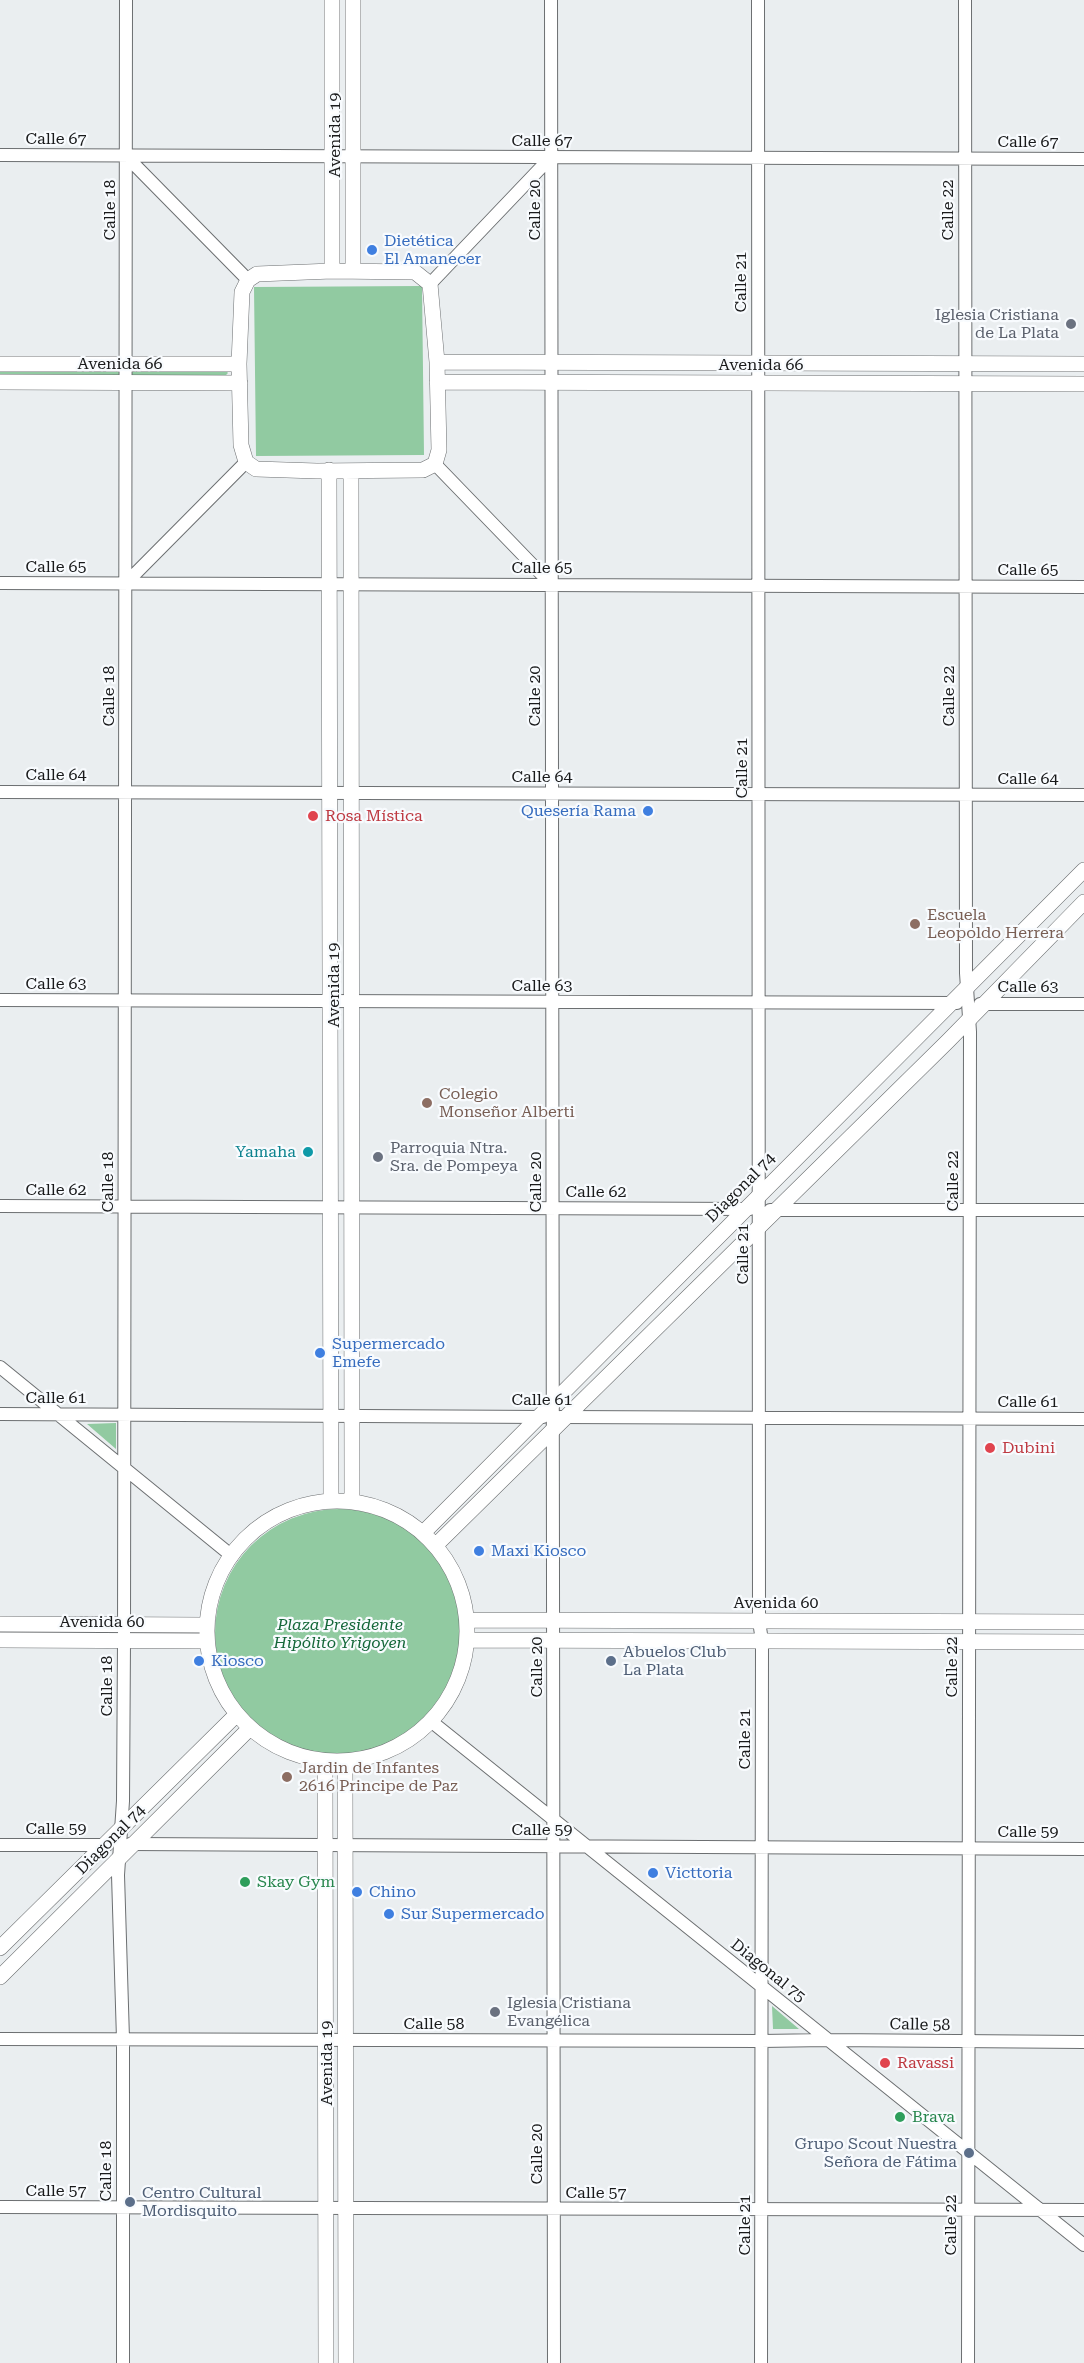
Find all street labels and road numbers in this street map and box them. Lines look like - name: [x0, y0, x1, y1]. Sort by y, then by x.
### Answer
- street label: Avenida 19: [325, 93, 345, 177]
- street label: Calle 67: [26, 129, 86, 149]
- street label: Calle 67: [512, 131, 572, 151]
- street label: Calle 67: [998, 132, 1058, 152]
- street label: Calle 18: [100, 180, 120, 240]
- street label: Calle 20: [525, 180, 545, 240]
- street label: Calle 22: [938, 180, 958, 240]
- street label: Calle 21: [731, 252, 751, 312]
- street label: Avenida 66: [78, 354, 162, 374]
- street label: Avenida 66: [719, 355, 803, 375]
- street label: Calle 65: [26, 557, 86, 577]
- street label: Calle 65: [512, 558, 572, 578]
- street label: Calle 65: [998, 560, 1058, 580]
- street label: Calle 18: [99, 666, 119, 726]
- street label: Calle 20: [525, 666, 545, 726]
- street label: Calle 22: [939, 666, 959, 726]
- street label: Calle 21: [732, 738, 752, 798]
- street label: Calle 64: [26, 765, 86, 785]
- street label: Calle 64: [512, 767, 572, 787]
- street label: Calle 64: [998, 769, 1058, 789]
- street label: Avenida 19: [324, 943, 344, 1027]
- street label: Calle 63: [26, 974, 86, 994]
- street label: Calle 63: [512, 976, 572, 996]
- street label: Calle 63: [998, 977, 1058, 997]
- street label: Diagonal 74: [702, 1149, 780, 1227]
- street label: Calle 22: [943, 1151, 963, 1211]
- street label: Calle 18: [98, 1152, 118, 1212]
- street label: Calle 20: [526, 1152, 546, 1212]
- street label: Calle 62: [26, 1180, 86, 1200]
- street label: Calle 62: [566, 1182, 626, 1202]
- street label: Calle 21: [733, 1224, 753, 1284]
- street label: Calle 61: [26, 1388, 86, 1408]
- street label: Calle 61: [512, 1390, 572, 1410]
- street label: Calle 61: [998, 1392, 1058, 1412]
- street label: Avenida 60: [734, 1593, 818, 1613]
- street label: Avenida 60: [60, 1612, 144, 1632]
- street label: Calle 20: [527, 1637, 547, 1697]
- street label: Calle 22: [942, 1637, 962, 1697]
- street label: Calle 18: [97, 1656, 117, 1716]
- street label: Calle 21: [735, 1709, 755, 1769]
- street label: Diagonal 74: [72, 1801, 150, 1879]
- street label: Calle 59: [26, 1819, 86, 1839]
- street label: Calle 59: [512, 1820, 572, 1840]
- street label: Calle 59: [998, 1822, 1058, 1842]
- street label: Diagonal 75: [727, 1935, 809, 2007]
- street label: Calle 58: [404, 2014, 464, 2034]
- street label: Calle 58: [889, 2015, 951, 2035]
- street label: Avenida 19: [317, 2021, 337, 2105]
- street label: Calle 20: [527, 2124, 547, 2184]
- street label: Calle 18: [96, 2141, 116, 2201]
- street label: Calle 57: [26, 2181, 86, 2201]
- street label: Calle 57: [566, 2183, 626, 2203]
- street label: Calle 21: [735, 2195, 755, 2255]
- street label: Calle 22: [941, 2195, 961, 2255]

